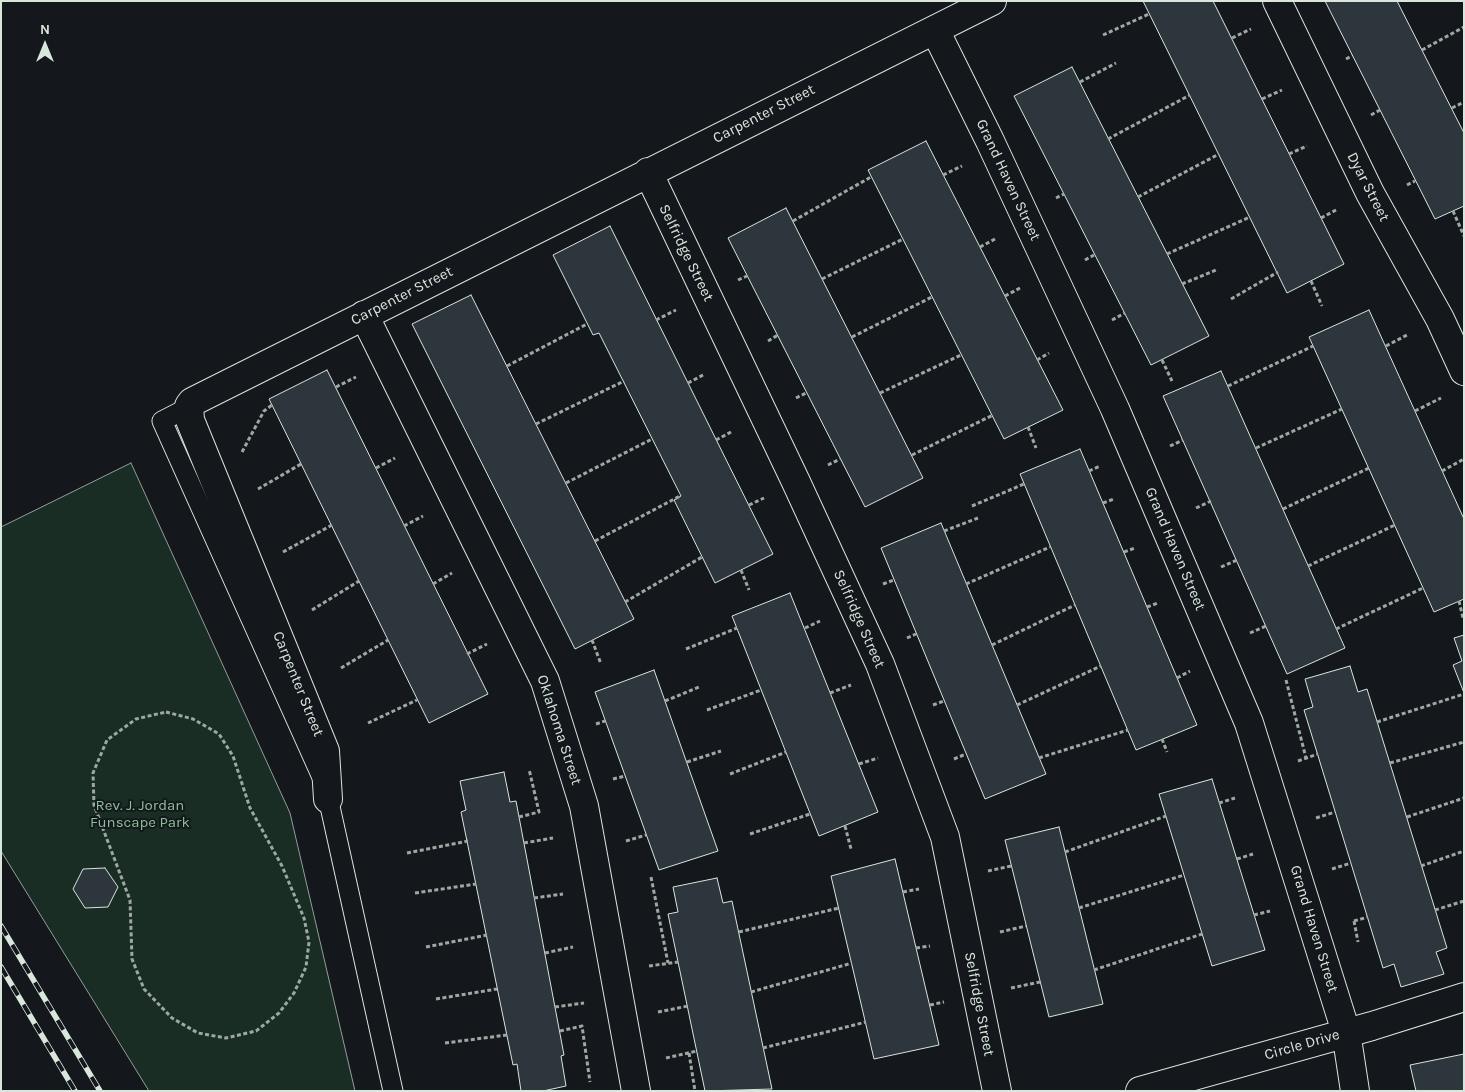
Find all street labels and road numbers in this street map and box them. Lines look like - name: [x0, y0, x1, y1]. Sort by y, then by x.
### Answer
- street label: Carpenter Street: [710, 81, 818, 147]
- street label: Grand Haven Street: [972, 116, 1044, 244]
- street label: Dyar Street: [1343, 149, 1393, 225]
- street label: Selfridge Street: [655, 202, 717, 304]
- street label: Carpenter Street: [348, 263, 456, 329]
- street label: Grand Haven Street: [1141, 485, 1209, 613]
- street label: Selfridge Street: [829, 567, 889, 671]
- street label: Carpenter Street: [269, 629, 327, 739]
- street label: Oklahoma Street: [533, 673, 585, 787]
- street label: Grand Haven Street: [1286, 863, 1342, 995]
- street label: Selfridge Street: [960, 950, 998, 1058]
- street label: Circle Drive: [1262, 1026, 1342, 1064]

